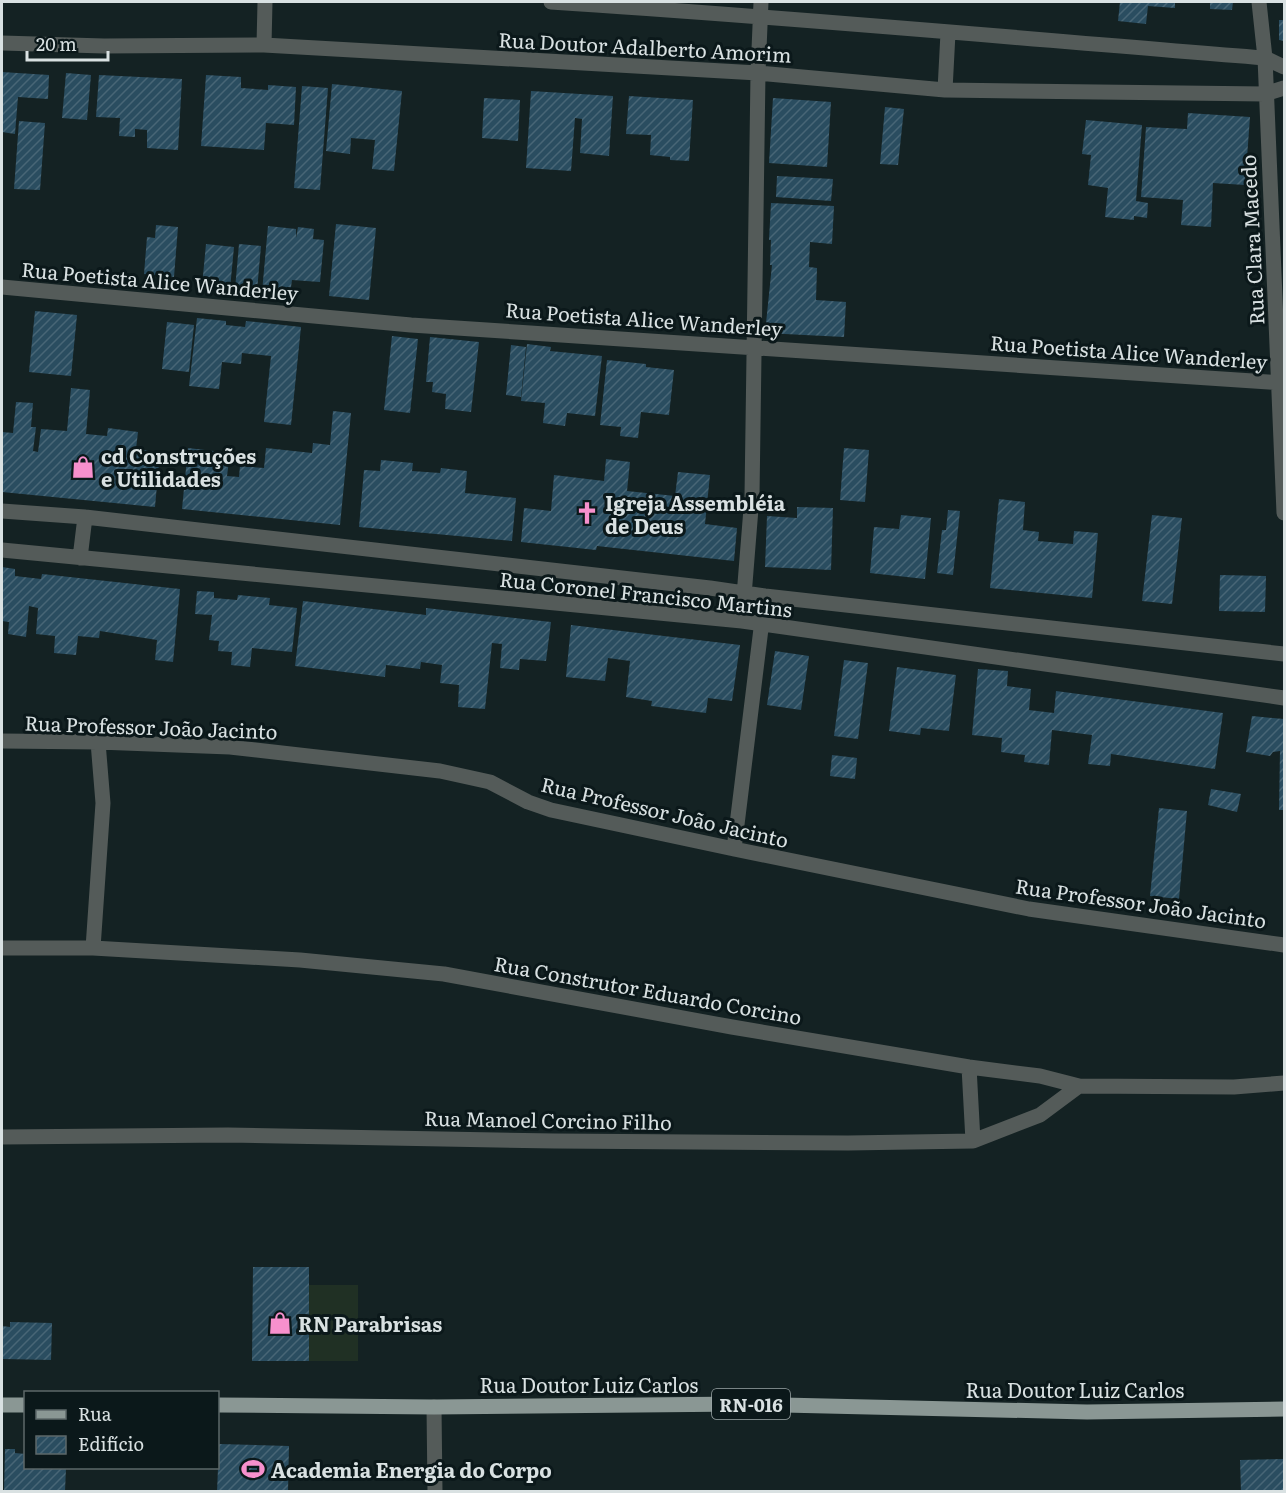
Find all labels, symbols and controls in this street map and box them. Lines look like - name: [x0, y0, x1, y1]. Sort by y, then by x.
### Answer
- street label: Rua Doutor Adalberto Amorim: [498, 23, 792, 69]
- scale bar: [27, 24, 108, 62]
- text: 20 m: [36, 30, 77, 57]
- street label: Rua Clara Macedo: [1232, 154, 1270, 326]
- street label: Rua Poetista Alice Wanderley: [20, 253, 300, 307]
- street label: Rua Poetista Alice Wanderley: [504, 293, 784, 343]
- street label: Rua Poetista Alice Wanderley: [989, 326, 1269, 376]
- place label: cd Construções e Utilidades: [101, 440, 256, 493]
- shop icon: cd Construções e Utilidades: [70, 454, 96, 480]
- place label: Igreja Assembléia de Deus: [605, 487, 786, 540]
- church icon: Igreja Assembléia de Deus: [574, 500, 600, 526]
- street label: Rua Coronel Francisco Martins: [498, 563, 794, 623]
- street label: Rua Professor João Jacinto: [24, 707, 278, 745]
- street label: Rua Professor João Jacinto: [538, 768, 792, 854]
- street label: Rua Professor João Jacinto: [1014, 870, 1268, 934]
- street label: Rua Construtor Eduardo Corcino: [492, 947, 804, 1031]
- street label: Rua Manoel Corcino Filho: [424, 1102, 672, 1136]
- place label: RN Parabrisas: [298, 1308, 442, 1338]
- shop icon: RN Parabrisas: [267, 1310, 293, 1336]
- street label: Rua Doutor Luiz Carlos: [480, 1369, 698, 1399]
- street label: Rua Doutor Luiz Carlos: [966, 1374, 1184, 1404]
- road number: RN-016: [712, 1389, 790, 1419]
- legend: [24, 1391, 219, 1469]
- text: Rua: [78, 1400, 112, 1427]
- text: Edifício: [78, 1430, 144, 1457]
- place label: Academia Energia do Corpo: [271, 1454, 552, 1484]
- sports icon: Academia Energia do Corpo: [240, 1456, 266, 1482]

